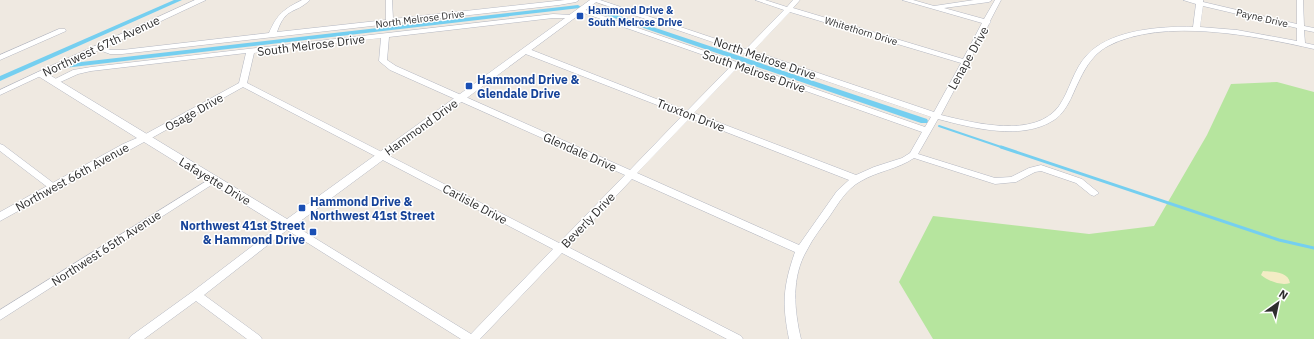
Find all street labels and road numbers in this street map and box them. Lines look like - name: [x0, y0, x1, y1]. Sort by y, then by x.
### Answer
- street label: Payne Drive: [1235, 6, 1290, 30]
- street label: North Melrose Drive: [375, 7, 466, 31]
- street label: Northwest 67th Avenue: [40, 12, 162, 80]
- street label: Whitethorn Drive: [823, 14, 900, 48]
- street label: Lenape Drive: [944, 23, 992, 92]
- street label: South Melrose Drive: [256, 31, 366, 59]
- street label: North Melrose Drive: [712, 33, 819, 83]
- street label: South Melrose Drive: [700, 46, 808, 96]
- street label: Osage Drive: [162, 90, 226, 134]
- street label: Hammond Drive: [381, 95, 461, 159]
- street label: Truxton Drive: [655, 95, 728, 135]
- street label: Glendale Drive: [541, 129, 619, 175]
- street label: Northwest 66th Avenue: [13, 139, 132, 214]
- street label: Lafayette Drive: [177, 154, 254, 208]
- street label: Carlisle Drive: [440, 181, 510, 227]
- street label: Beverly Drive: [558, 189, 618, 251]
- street label: Northwest 65th Avenue: [48, 207, 164, 289]

